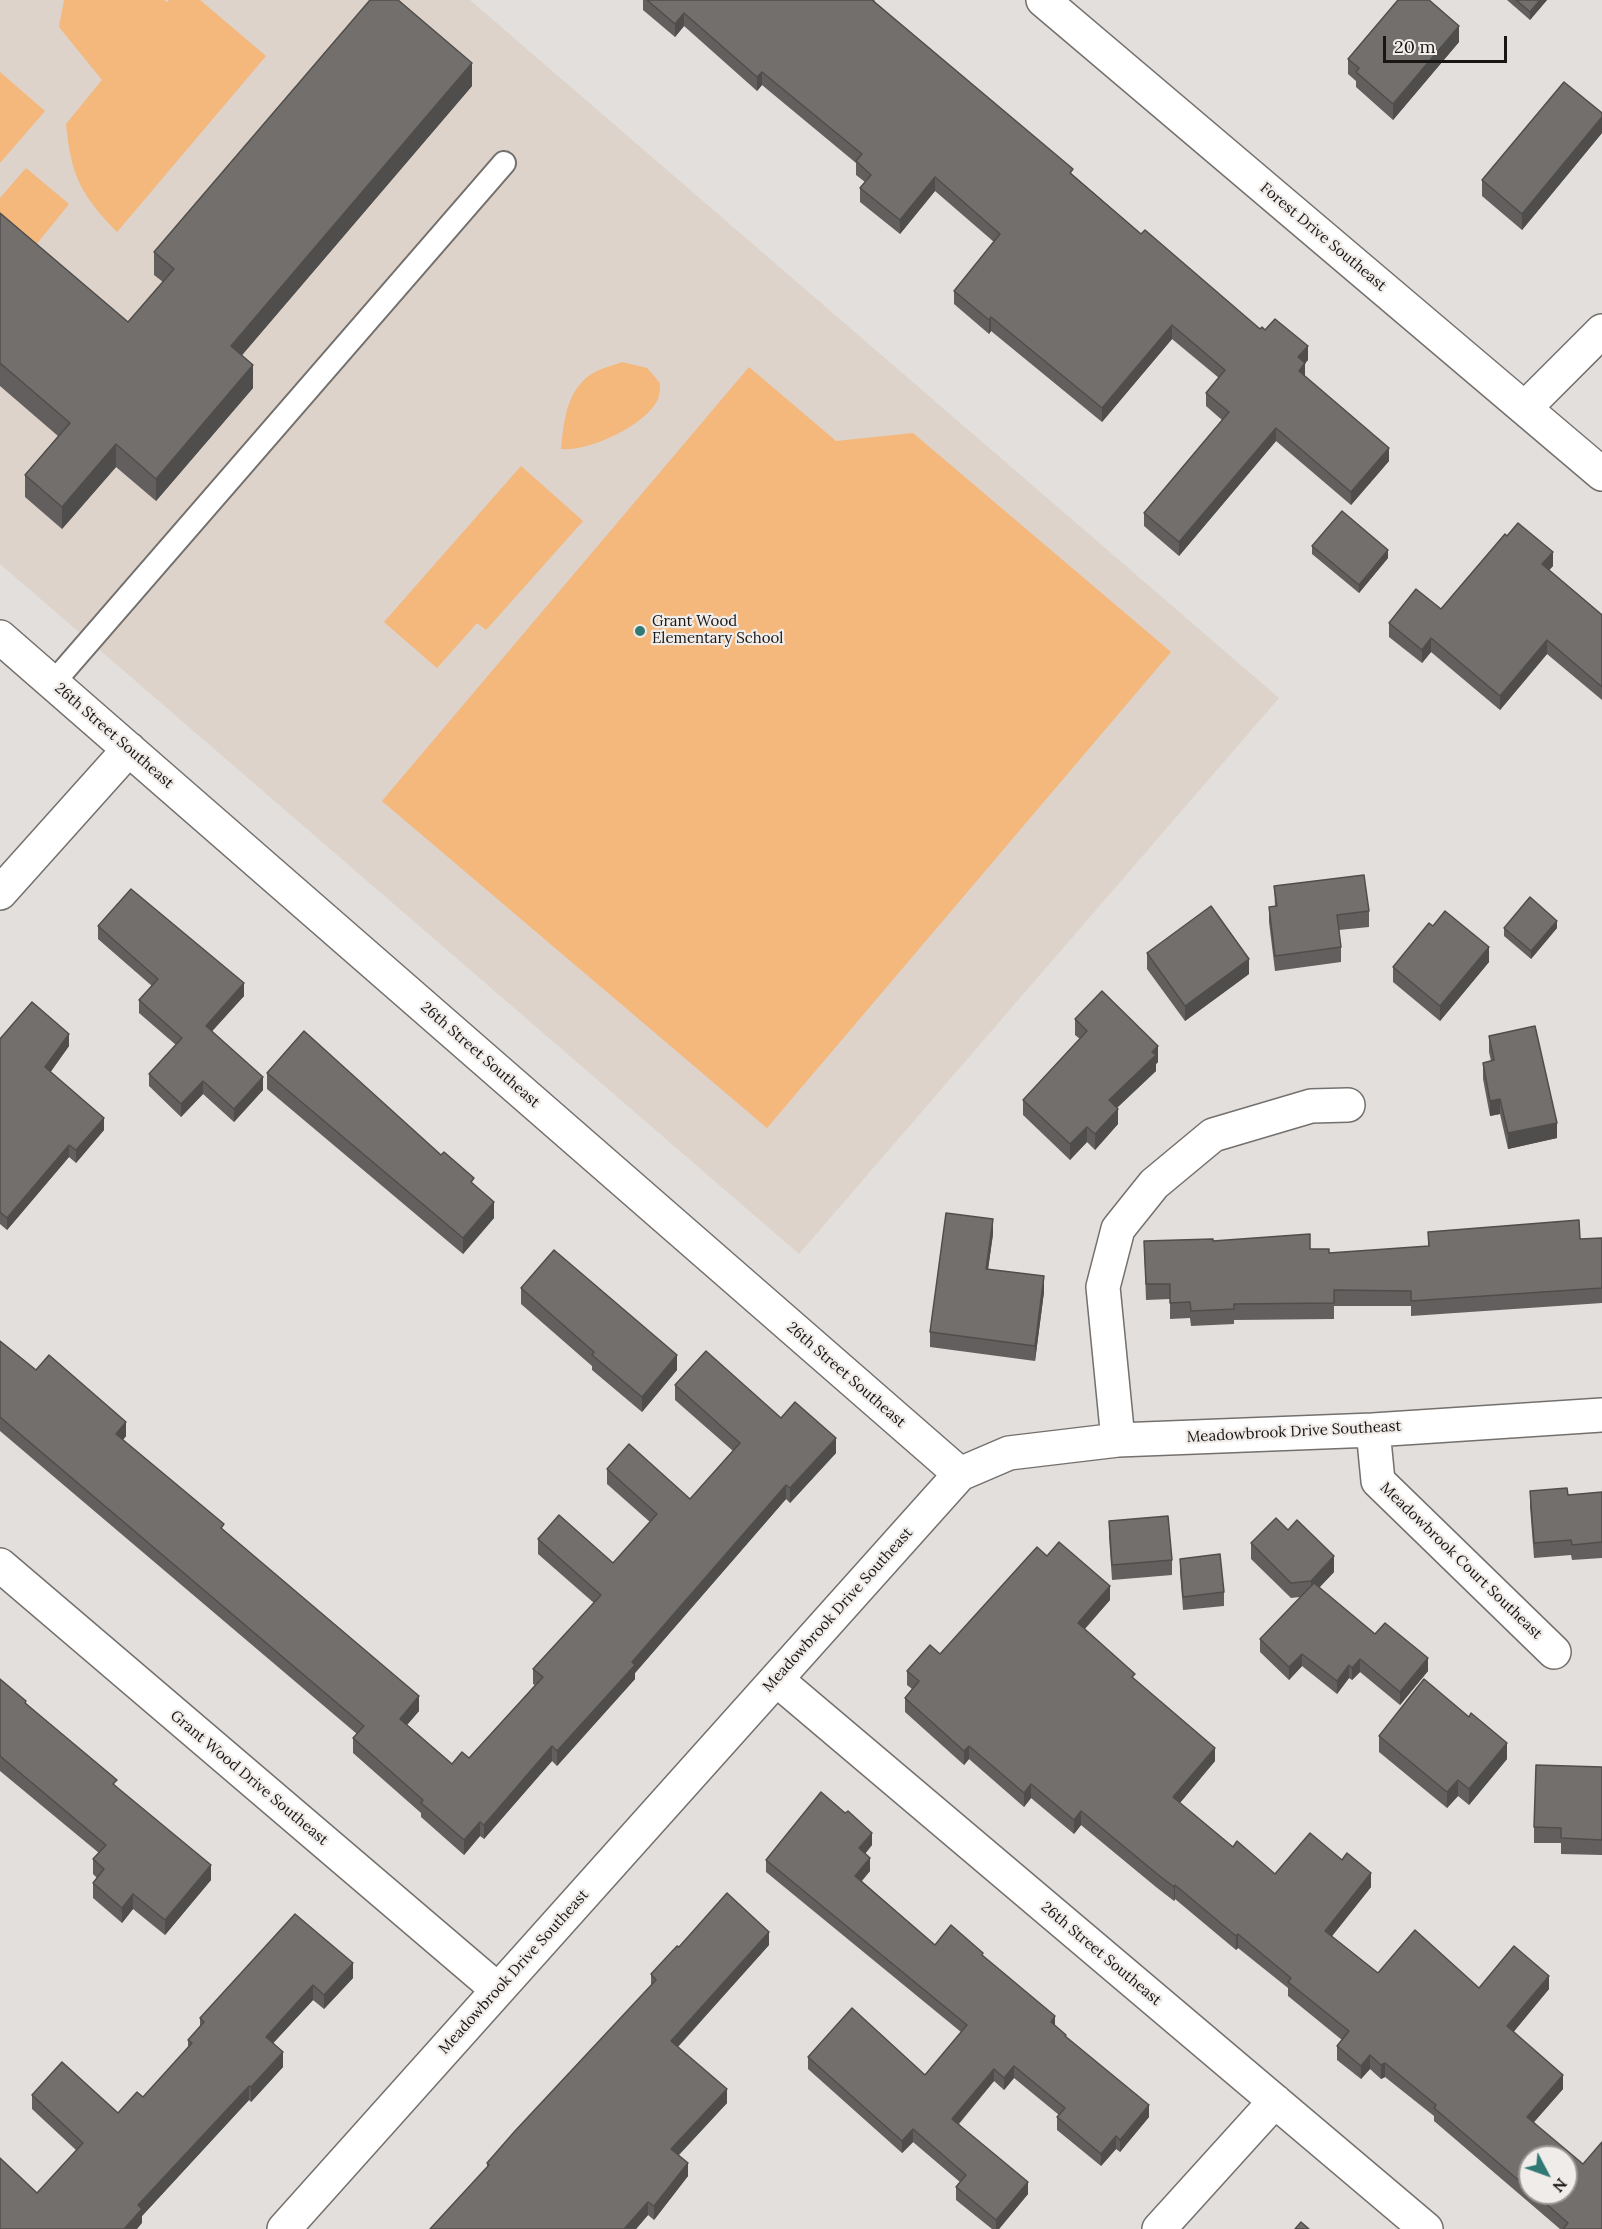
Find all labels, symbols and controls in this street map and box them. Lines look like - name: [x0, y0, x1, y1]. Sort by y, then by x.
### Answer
- scale bar: [1386, 24, 1510, 62]
- text: 20 m: [1394, 35, 1436, 58]
- street label: Forest Drive Southeast: [1256, 179, 1390, 295]
- place label: Grant Wood Elementary School: [652, 613, 783, 648]
- marker: Grant Wood Elementary School: [633, 624, 647, 638]
- street label: 26th Street Southeast: [51, 679, 177, 793]
- street label: 26th Street Southeast: [417, 998, 543, 1112]
- street label: 26th Street Southeast: [783, 1318, 909, 1432]
- street label: Meadowbrook Drive Southeast: [1186, 1417, 1402, 1447]
- street label: Meadowbrook Court Southeast: [1376, 1479, 1546, 1643]
- street label: Meadowbrook Drive Southeast: [759, 1524, 917, 1696]
- street label: Grant Wood Drive Southeast: [167, 1707, 331, 1849]
- street label: Meadowbrook Drive Southeast: [435, 1886, 593, 2058]
- street label: 26th Street Southeast: [1037, 1898, 1165, 2010]
- north arrow: [1518, 2145, 1578, 2205]
- text: N: [1548, 2174, 1572, 2197]

